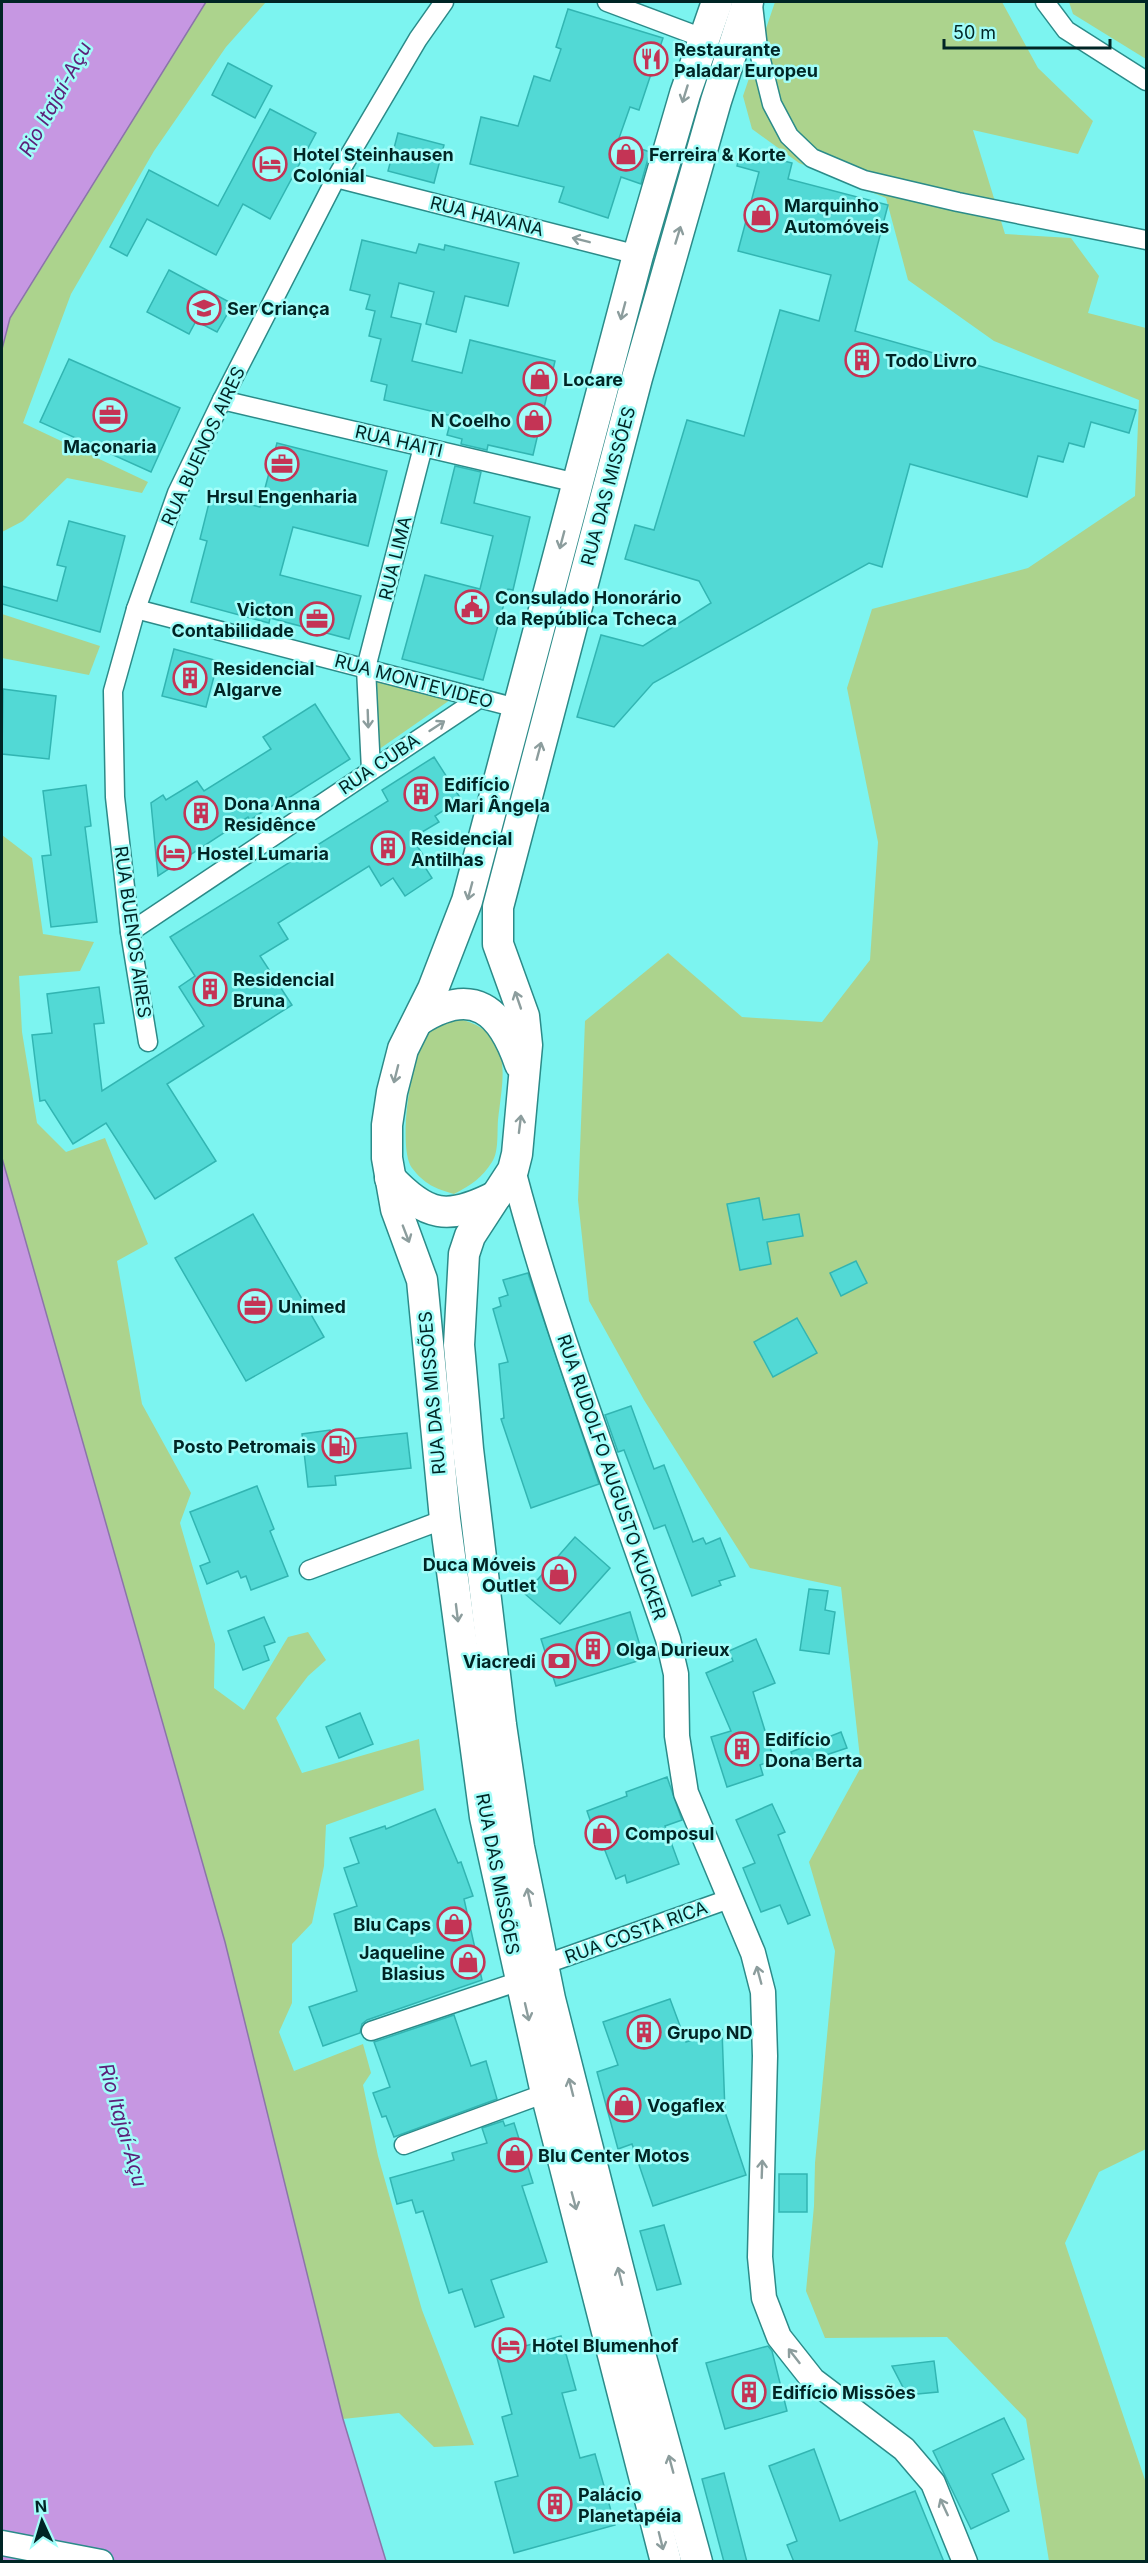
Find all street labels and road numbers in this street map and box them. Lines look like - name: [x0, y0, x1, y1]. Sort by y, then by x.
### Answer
- street label: RUA HAVANA: [428, 192, 546, 240]
- street label: RUA BUENOS AIRES: [157, 363, 249, 529]
- street label: RUA DAS MISSÕES: [576, 404, 639, 568]
- street label: RUA HAITI: [353, 421, 445, 461]
- street label: RUA LIMA: [374, 514, 416, 602]
- street label: RUA MONTEVIDEO: [333, 650, 495, 712]
- street label: RUA CUBA: [335, 729, 423, 799]
- street label: RUA BUENOS AIRES: [111, 845, 155, 1019]
- street label: RUA DAS MISSÕES: [413, 1310, 450, 1476]
- street label: RUA RUDOLFO AUGUSTO KUCKER: [553, 1332, 671, 1623]
- street label: RUA DAS MISSÕES: [472, 1791, 525, 1956]
- street label: RUA COSTA RICA: [562, 1897, 710, 1967]

